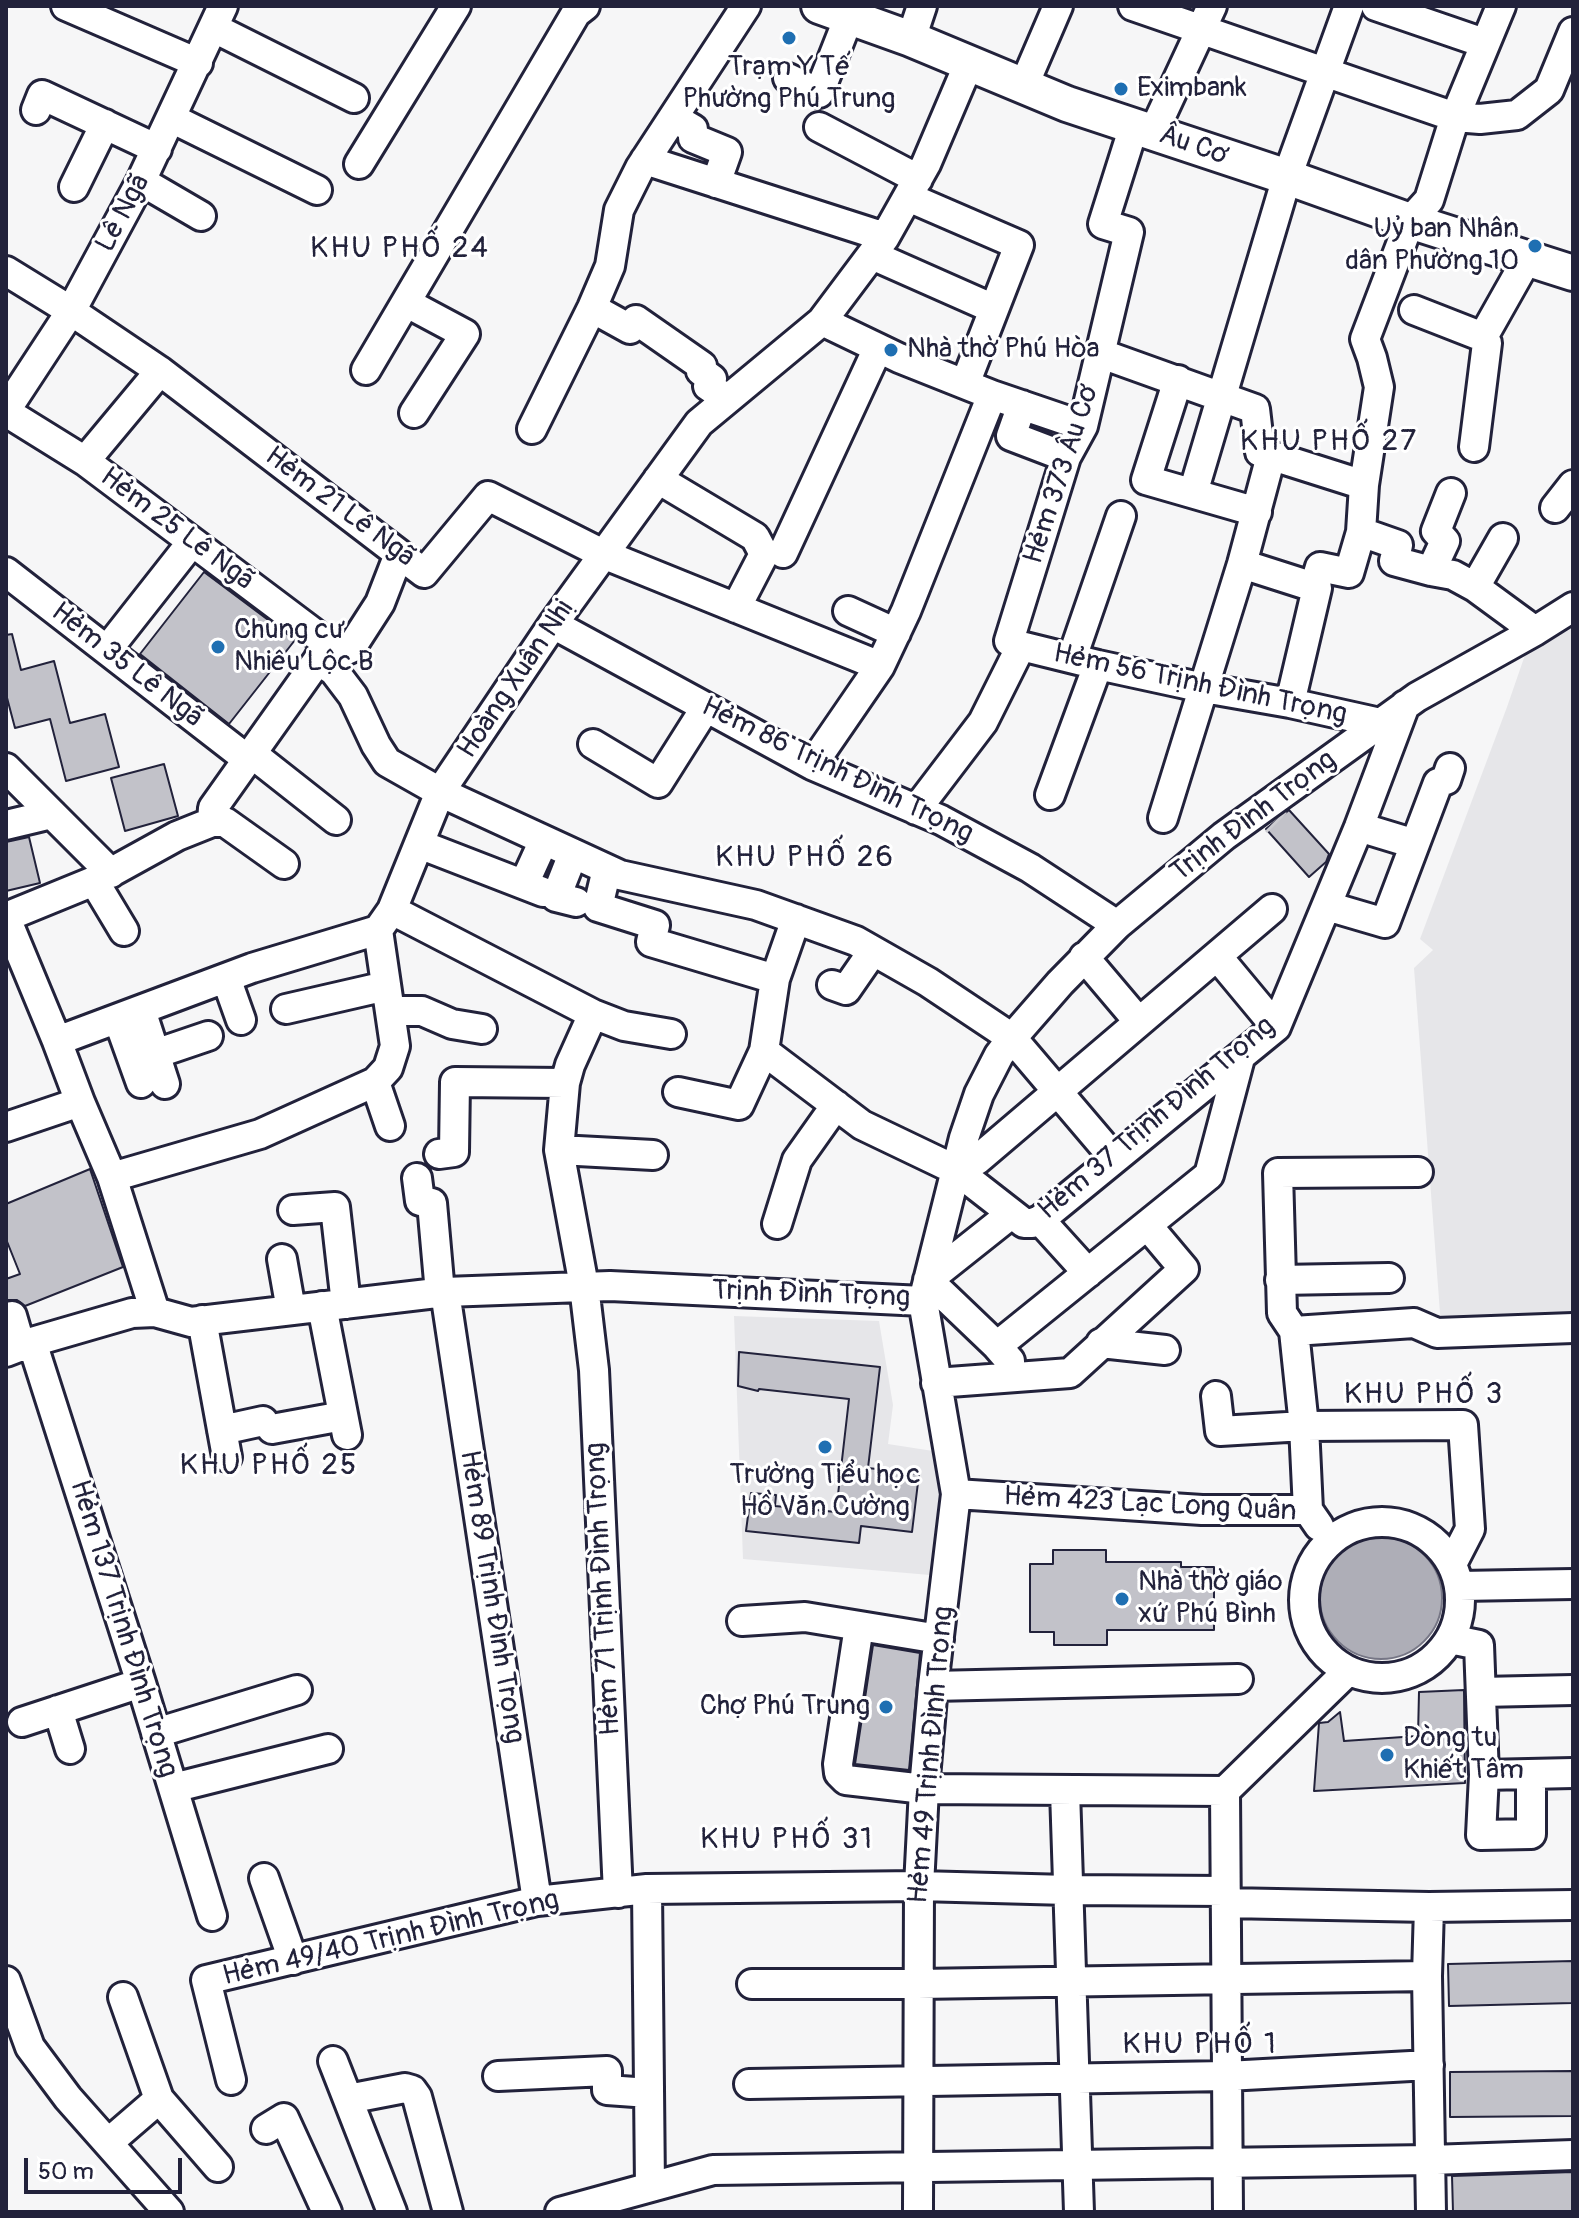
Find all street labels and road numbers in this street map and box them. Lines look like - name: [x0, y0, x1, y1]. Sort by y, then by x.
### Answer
- street label: Âu Cơ: [1155, 119, 1231, 173]
- street label: Lê Ngã: [89, 168, 159, 258]
- street label: Hẻm 373 Âu Cơ: [1017, 382, 1107, 568]
- street label: Hẻm 21 Lê Ngã: [258, 440, 422, 576]
- street label: Hẻm 25 Lê Ngã: [93, 461, 261, 599]
- street label: Hoàng Xuân Nhị: [451, 593, 583, 765]
- street label: Hẻm 35 Lê Ngã: [44, 596, 210, 736]
- street label: Hẻm 56 Trịnh Đình Trọng: [1050, 637, 1350, 733]
- street label: Hẻm 86 Trịnh Đình Trọng: [696, 691, 978, 851]
- street label: Trịnh Đình Trọng: [1165, 744, 1343, 890]
- street label: Hẻm 37 Trịnh Đình Trọng: [1032, 1010, 1282, 1228]
- street label: Trịnh Đình Trọng: [711, 1275, 911, 1315]
- street label: Hẻm 71 Trịnh Đình Trọng: [580, 1442, 628, 1736]
- street label: Hẻm 89 Trịnh Đình Trọng: [451, 1448, 531, 1746]
- street label: Hẻm 137 Trịnh Đình Trọng: [62, 1476, 184, 1782]
- street label: Hẻm 423 Lạc Long Quân: [1003, 1481, 1297, 1529]
- street label: Hẻm 49 Trịnh Đình Trọng: [902, 1605, 962, 1905]
- street label: Hẻm 49/40 Trịnh Đình Trọng: [220, 1884, 562, 1994]

